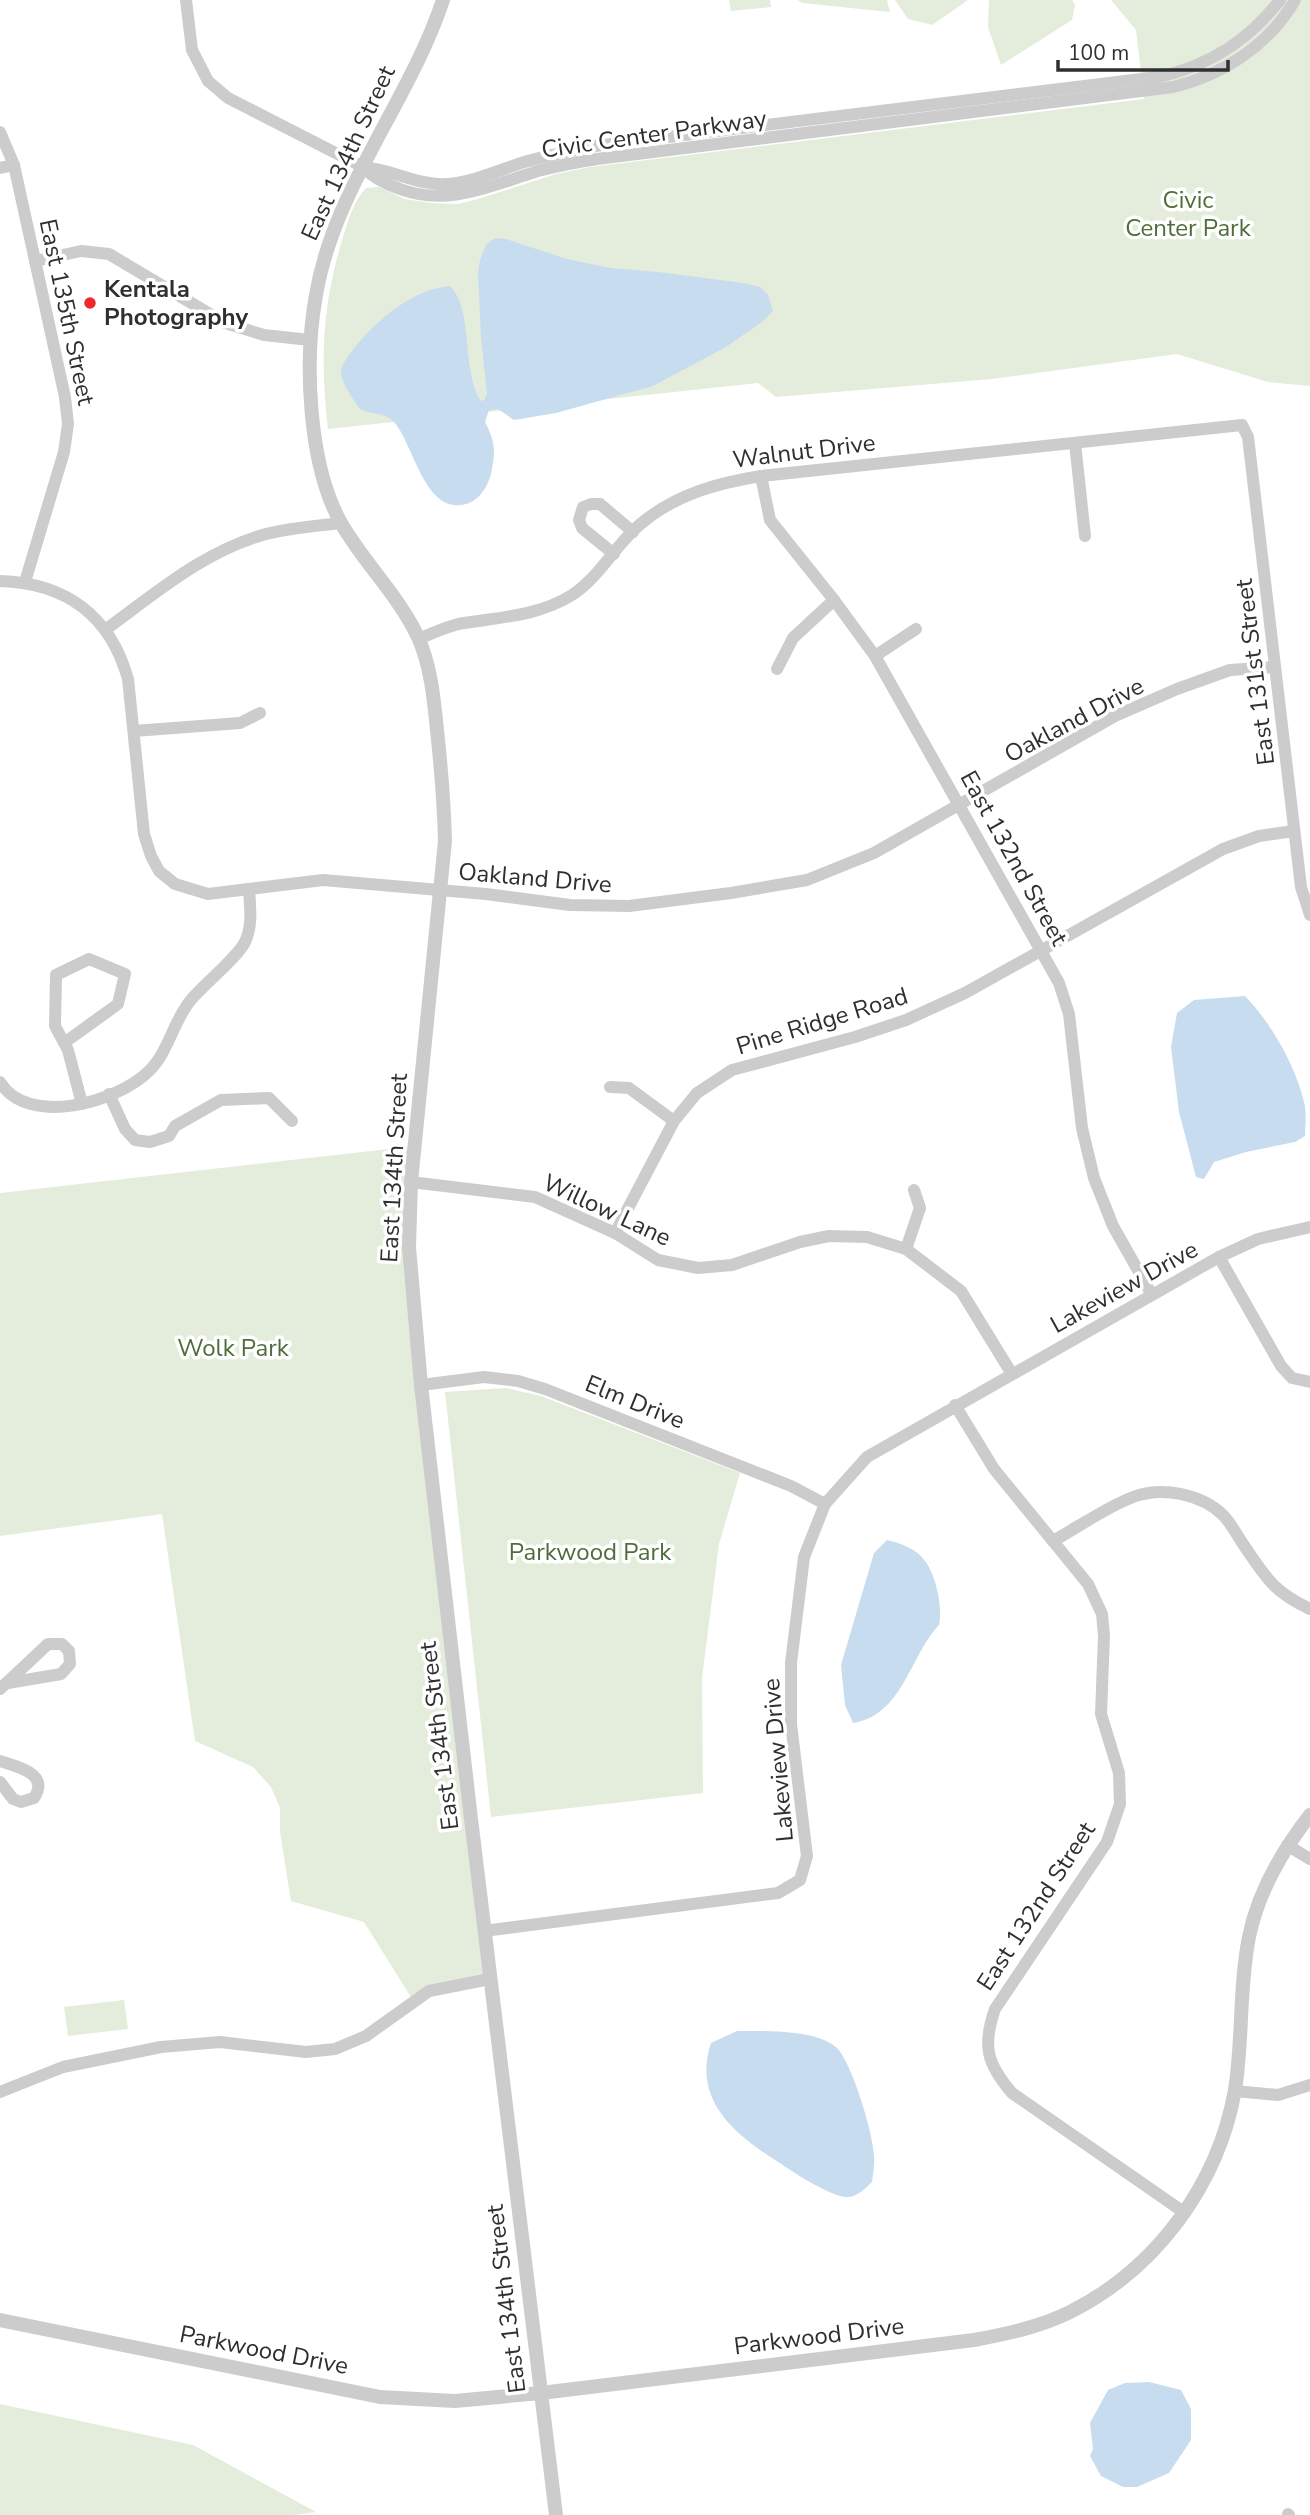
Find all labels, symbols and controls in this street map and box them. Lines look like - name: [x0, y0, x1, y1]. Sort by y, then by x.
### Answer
- scale bar: [1058, 28, 1228, 72]
- text: 100 m: [1068, 39, 1129, 67]
- street label: East 134th Street: [293, 60, 403, 246]
- street label: Civic Center Parkway: [539, 102, 769, 166]
- park label: Civic Center Park: [1125, 184, 1252, 244]
- street label: East 135th Street: [32, 216, 102, 409]
- place label: Kentala Photography: [104, 273, 249, 333]
- marker: Kentala Photography: [82, 295, 98, 311]
- street label: Walnut Drive: [731, 426, 877, 476]
- street label: East 131st Street: [1228, 577, 1282, 767]
- street label: Oakland Drive: [999, 670, 1149, 770]
- street label: East 132nd Street: [953, 765, 1076, 952]
- street label: Oakland Drive: [457, 855, 613, 901]
- street label: Pine Ridge Road: [732, 980, 912, 1062]
- street label: East 134th Street: [373, 1072, 415, 1263]
- street label: Willow Lane: [538, 1166, 676, 1254]
- street label: Lakeview Drive: [1045, 1233, 1203, 1341]
- park label: Wolk Park: [177, 1332, 290, 1364]
- street label: Elm Drive: [580, 1368, 690, 1436]
- park label: Parkwood Park: [509, 1536, 672, 1568]
- street label: East 134th Street: [412, 1639, 466, 1832]
- street label: Lakeview Drive: [755, 1677, 801, 1843]
- street label: East 132nd Street: [969, 1815, 1103, 1996]
- street label: East 134th Street: [479, 2202, 533, 2395]
- street label: Parkwood Drive: [732, 2310, 906, 2362]
- street label: Parkwood Drive: [177, 2318, 351, 2382]

